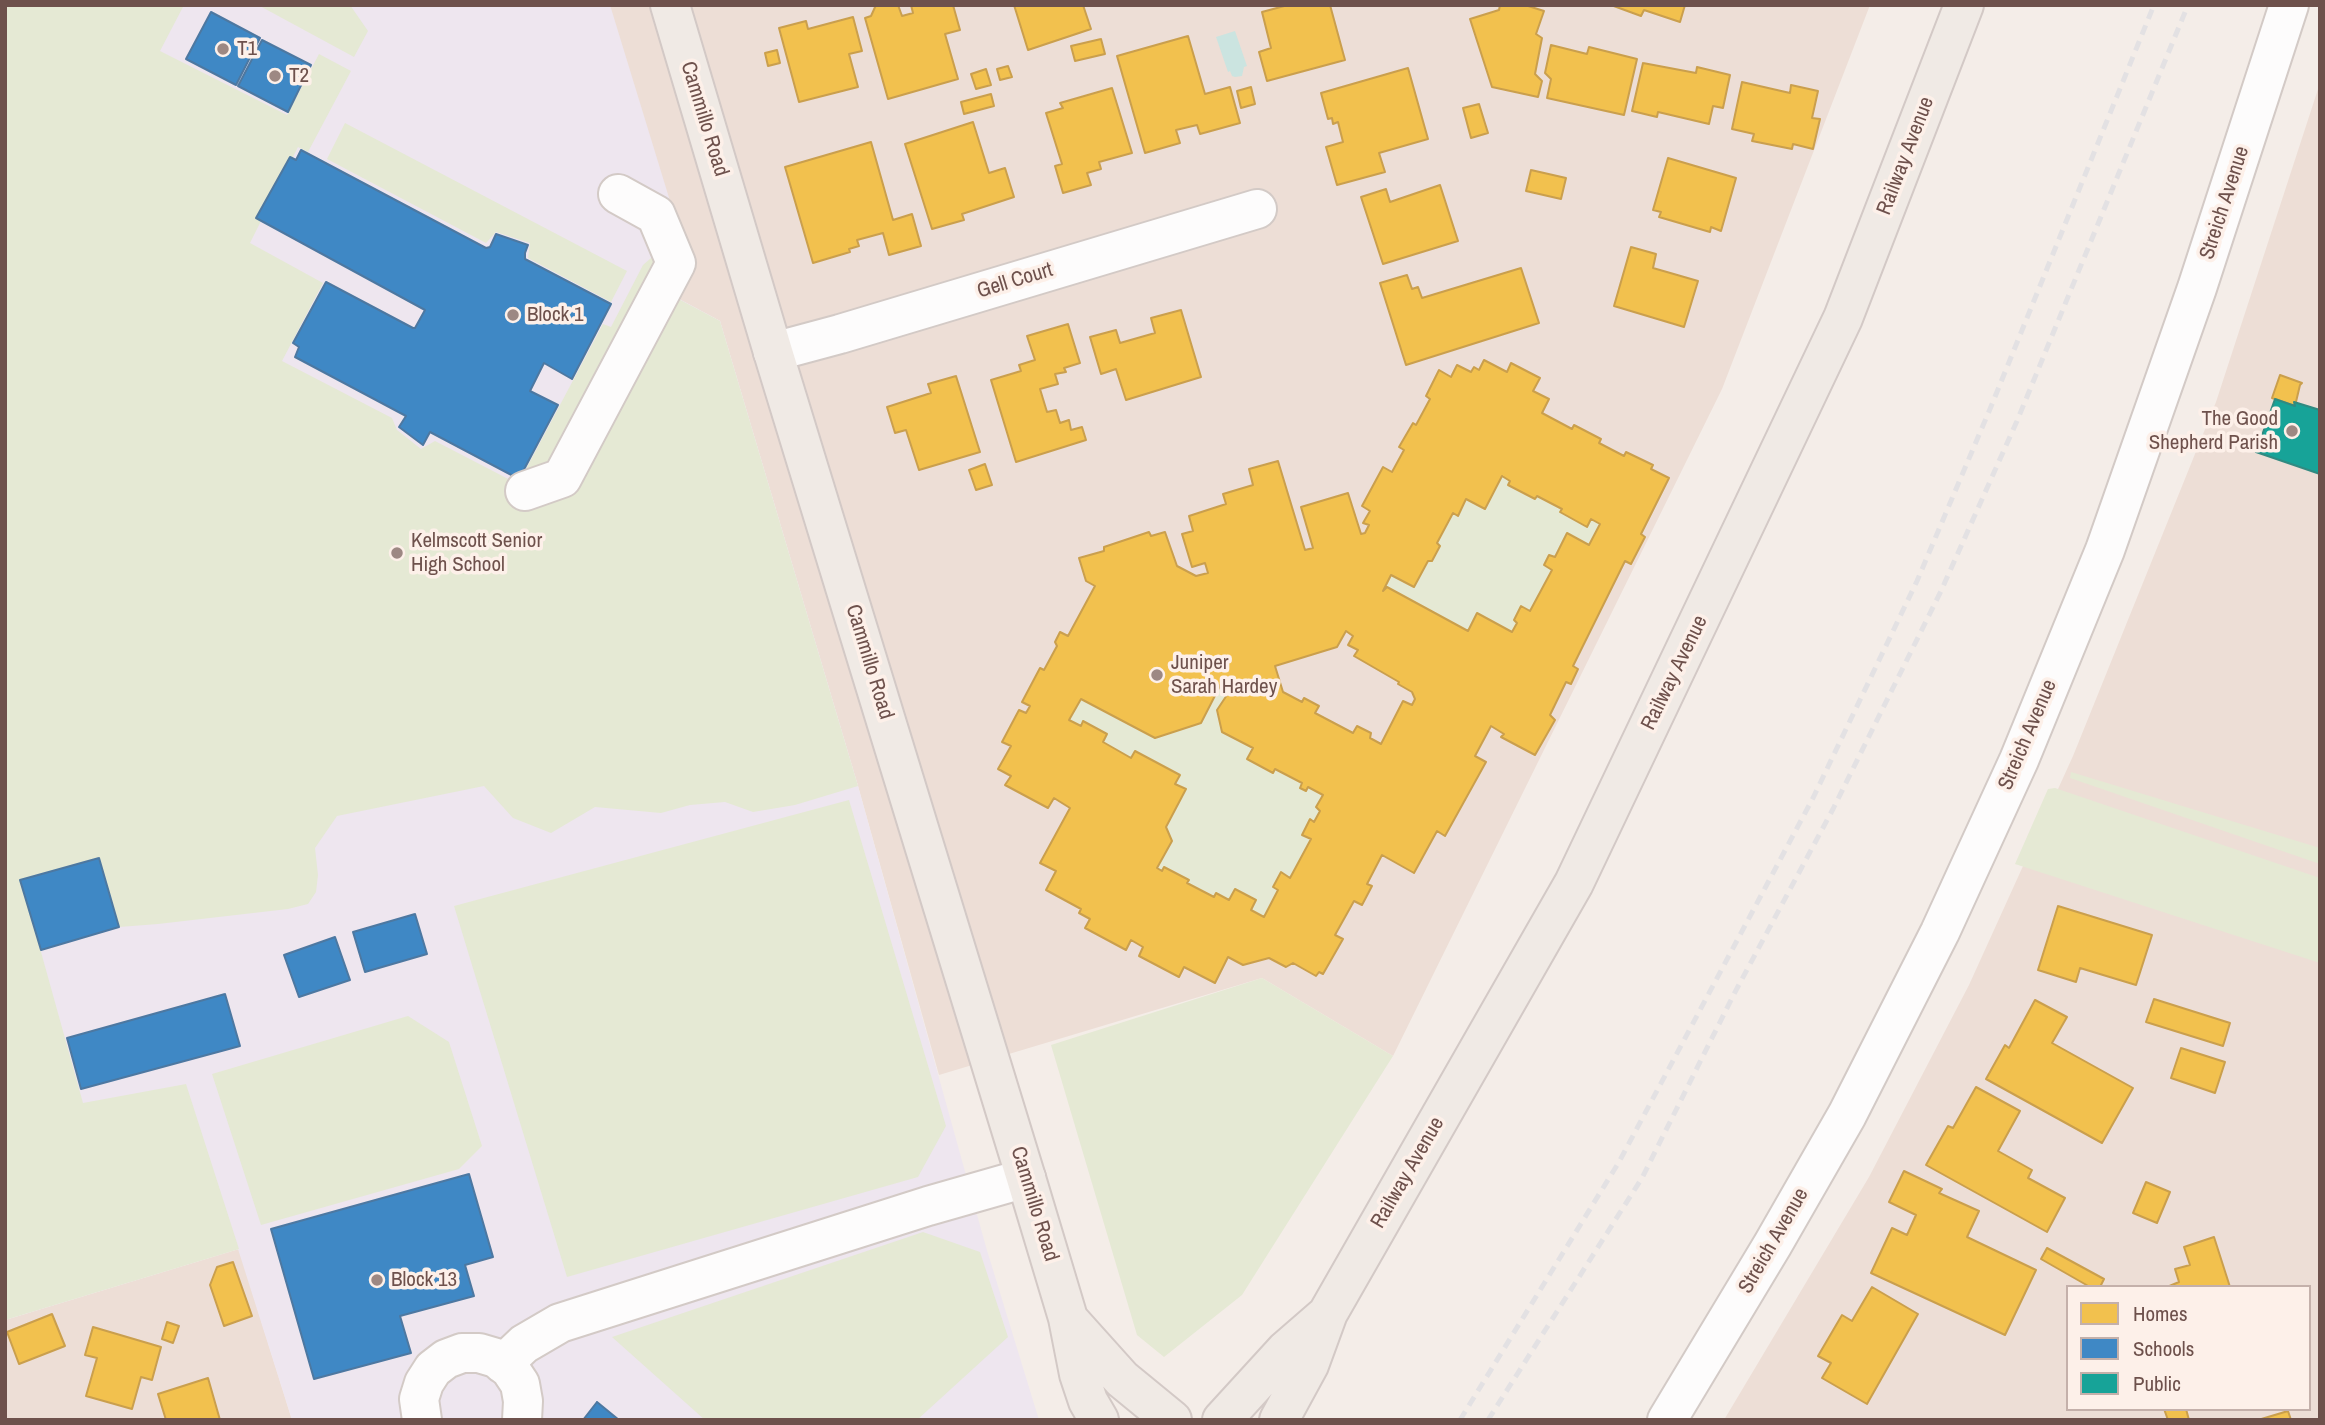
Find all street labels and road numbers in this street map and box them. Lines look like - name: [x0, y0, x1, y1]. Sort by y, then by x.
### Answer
- street label: Cammillo Road: [675, 59, 733, 179]
- street label: Railway Avenue: [1872, 94, 1940, 218]
- street label: Streich Avenue: [2195, 143, 2255, 263]
- street label: Gell Court: [974, 258, 1056, 304]
- street label: Cammillo Road: [840, 602, 898, 722]
- street label: Railway Avenue: [1636, 612, 1714, 734]
- street label: Streich Avenue: [1993, 676, 2063, 794]
- street label: Railway Avenue: [1366, 1113, 1450, 1233]
- street label: Cammillo Road: [1005, 1144, 1063, 1264]
- street label: Streich Avenue: [1734, 1184, 1814, 1298]

